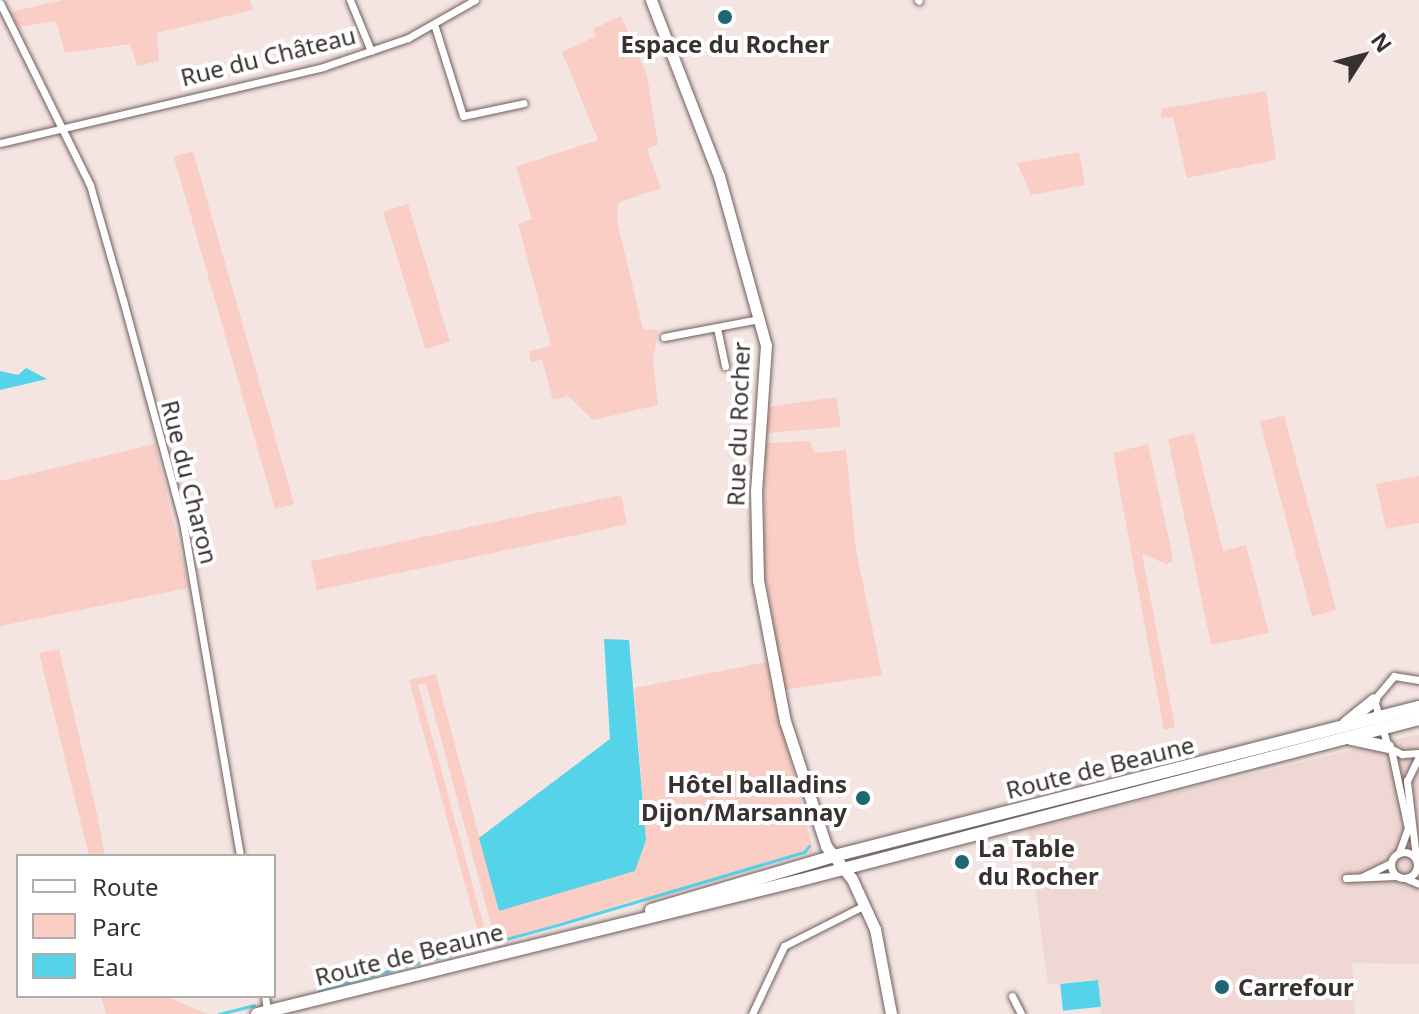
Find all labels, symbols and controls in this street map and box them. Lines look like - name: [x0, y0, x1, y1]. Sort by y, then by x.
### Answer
- marker: Espace du Rocher: [716, 8, 734, 26]
- north arrow: [1323, 16, 1403, 96]
- street label: Rue du Château: [178, 20, 358, 92]
- text: N: [1365, 26, 1400, 58]
- place label: Espace du Rocher: [621, 30, 829, 58]
- street label: Rue du Rocher: [721, 341, 755, 507]
- street label: Rue du Charon: [156, 397, 224, 567]
- street label: Route de Beaune: [1003, 730, 1197, 804]
- place label: Hôtel balladins Dijon/Marsannay: [641, 770, 847, 826]
- marker: Hôtel balladins Dijon/Marsannay: [854, 789, 872, 807]
- place label: La Table du Rocher: [978, 834, 1099, 890]
- marker: La Table du Rocher: [953, 853, 971, 871]
- legend: [16, 854, 276, 998]
- text: Route: [92, 870, 158, 903]
- text: Parc: [92, 910, 141, 943]
- street label: Route de Beaune: [312, 917, 506, 991]
- text: Eau: [92, 950, 134, 983]
- place label: Carrefour: [1238, 973, 1354, 1001]
- marker: Carrefour: [1213, 978, 1231, 996]

